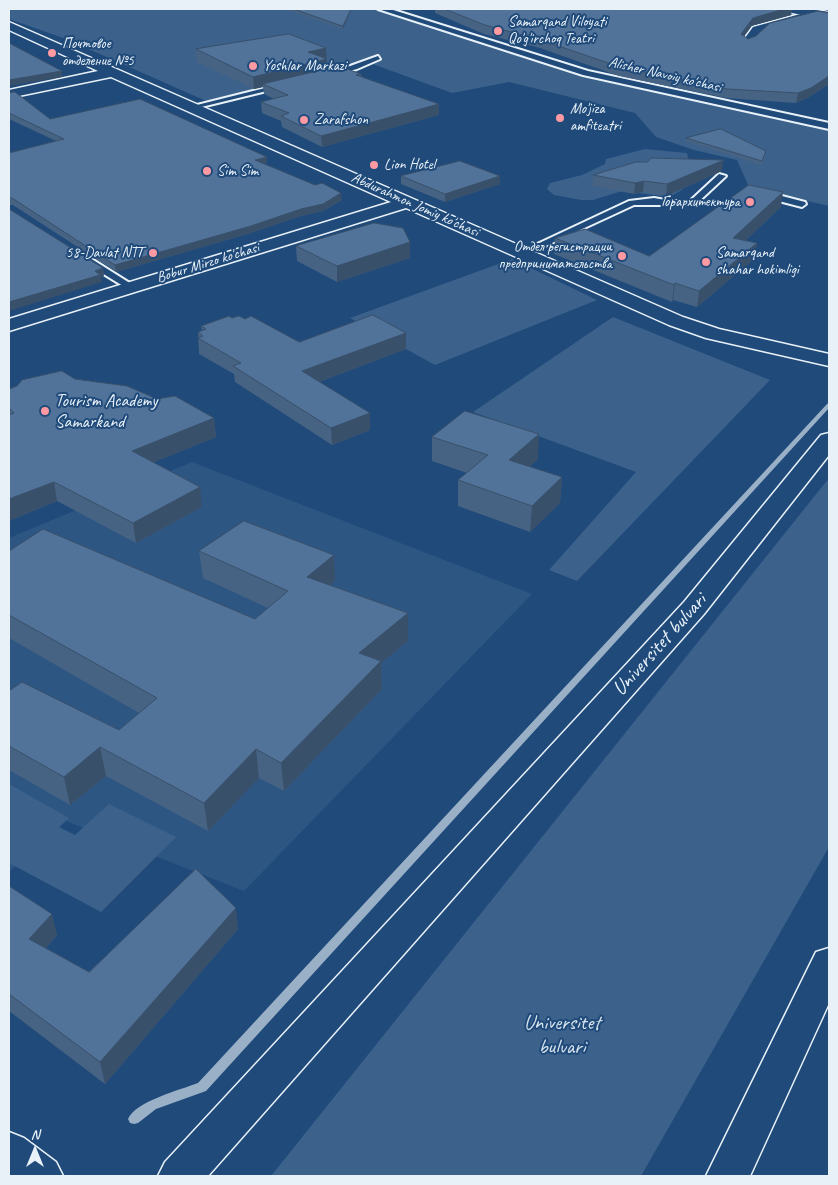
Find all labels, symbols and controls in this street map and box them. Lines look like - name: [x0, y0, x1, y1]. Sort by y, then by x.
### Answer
- place label: Samarqand Viloyati Qo'g'irchoq Teatri: [508, 13, 607, 48]
- marker: Samarqand Viloyati Qo'g'irchoq Teatri: [492, 25, 504, 37]
- place label: Почтовое отделение №5: [62, 35, 134, 70]
- marker: Почтовое отделение №5: [46, 47, 58, 59]
- street label: Alisher Navoiy ko'chasi: [607, 53, 723, 97]
- place label: Yoshlar Markazi: [263, 57, 346, 75]
- marker: Yoshlar Markazi: [247, 60, 259, 72]
- place label: Mo'jiza amfiteatri: [570, 100, 621, 135]
- place label: Zarafshon: [314, 111, 368, 129]
- marker: Mo'jiza amfiteatri: [554, 112, 566, 124]
- marker: Zarafshon: [298, 114, 310, 126]
- place label: Lion Hotel: [384, 156, 435, 174]
- marker: Lion Hotel: [368, 159, 380, 171]
- place label: Sim Sim: [217, 162, 258, 180]
- marker: Sim Sim: [201, 165, 213, 177]
- street label: Abdurahmon Jomiy ko'chasi: [348, 169, 482, 241]
- place label: Горархитектура: [661, 193, 740, 211]
- marker: Горархитектура: [744, 196, 756, 208]
- place label: Отдел регистрации предпринимательства: [498, 238, 612, 273]
- street label: Bobur Mirzo ko'chasi: [155, 239, 261, 287]
- place label: 58-Davlat NTT: [66, 244, 143, 262]
- place label: Samarqand shahar hokimligi: [716, 244, 799, 279]
- marker: 58-Davlat NTT: [147, 247, 159, 259]
- marker: Отдел регистрации предпринимательства: [616, 250, 628, 262]
- marker: Samarqand shahar hokimligi: [700, 256, 712, 268]
- place label: Tourism Academy Samarkand: [55, 390, 157, 432]
- marker: Tourism Academy Samarkand: [39, 405, 51, 417]
- street label: Universitet bulvari: [608, 589, 712, 701]
- park label: Universitet bulvari: [524, 1010, 600, 1060]
- north arrow: [10, 1125, 60, 1175]
- text: N: [31, 1126, 39, 1143]

